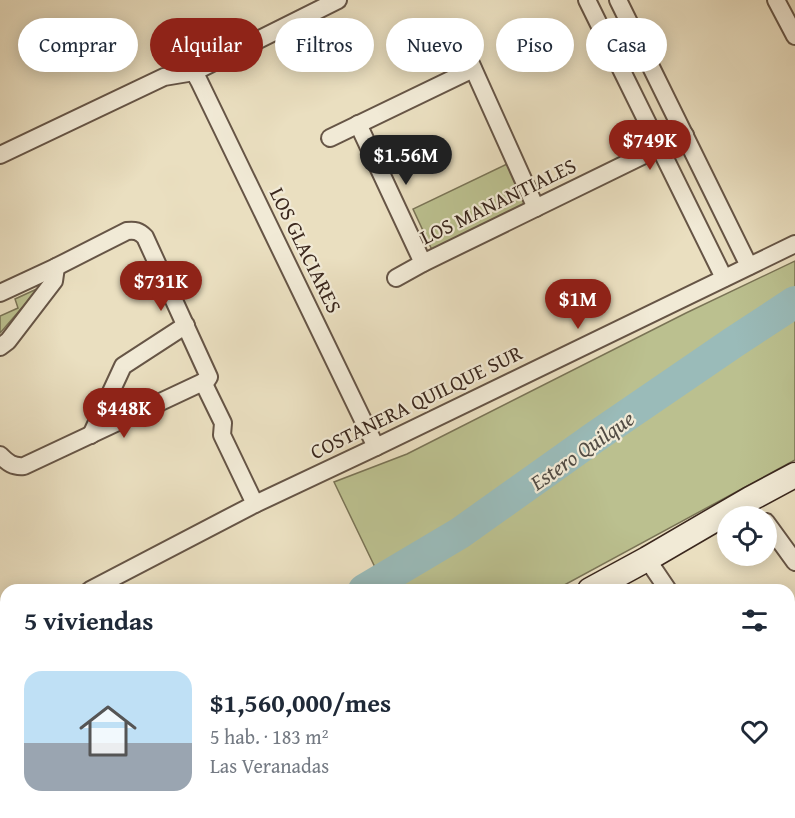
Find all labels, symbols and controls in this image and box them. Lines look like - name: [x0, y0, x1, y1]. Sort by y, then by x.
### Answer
- chip: Comprar: [18, 18, 138, 72]
- chip: Alquilar: [150, 18, 263, 72]
- chip: Filtros: [275, 18, 374, 72]
- chip: Nuevo: [386, 18, 484, 72]
- chip: Piso: [496, 18, 574, 72]
- chip: Casa: [586, 18, 667, 72]
- pin: $749K: [608, 120, 692, 171]
- text: $749K: [623, 125, 677, 154]
- pin: $1.56M: [357, 135, 455, 186]
- text: $1.56M: [374, 140, 438, 169]
- street label: LOS MANANTIALES: [415, 150, 581, 252]
- street label: LOS GLACIARES: [262, 182, 350, 318]
- pin: $731K: [119, 261, 203, 312]
- text: $731K: [134, 266, 188, 295]
- pin: $1M: [549, 279, 607, 330]
- text: $1M: [559, 284, 597, 313]
- street label: COSTANERA QUILQUE SUR: [305, 337, 528, 467]
- pin: $448K: [82, 388, 166, 439]
- text: $448K: [97, 393, 151, 422]
- water label: Estero Quilque: [523, 402, 641, 498]
- map controls: [717, 506, 777, 566]
- button: locate: [717, 506, 777, 566]
- text: 5 viviendas: [24, 601, 154, 640]
- icon: filters: [738, 604, 771, 637]
- text: $1,560,000/mes: [210, 683, 391, 722]
- icon: home: [72, 695, 144, 767]
- icon: heart: [738, 715, 771, 748]
- text: 5 hab. · 183 m²: [210, 722, 328, 751]
- text: Las Veranadas: [210, 751, 329, 780]

